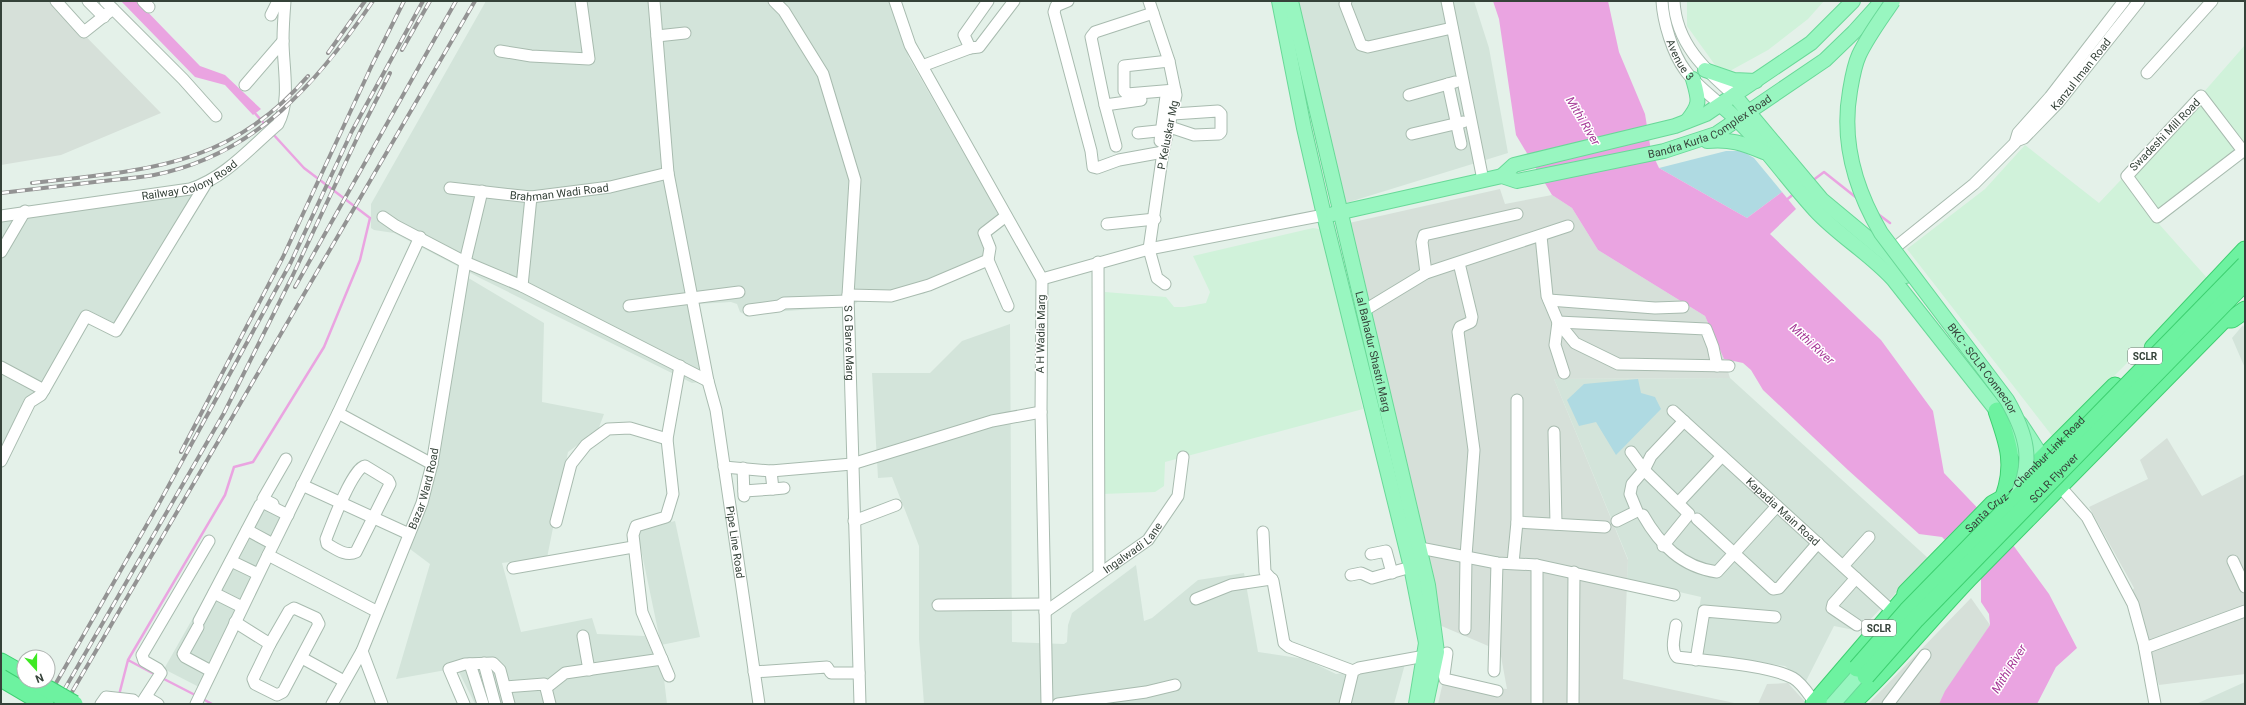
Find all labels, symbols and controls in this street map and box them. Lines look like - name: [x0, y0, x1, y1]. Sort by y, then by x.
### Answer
- street label: Kanzul Iman Road: [2048, 36, 2113, 113]
- street label: Avenue 3: [1664, 37, 1697, 83]
- street label: Bandra Kurla Complex Road: [1647, 92, 1774, 161]
- water label: Mithi River: [1563, 94, 1604, 149]
- street label: Swadeshi Mill Road: [2127, 96, 2203, 174]
- street label: P Keluskar Mg: [1155, 99, 1181, 171]
- street label: Railway Colony Road: [141, 157, 240, 202]
- street label: Brahman Wadi Road: [509, 181, 609, 204]
- street label: Lal Bahadur Shastri Marg: [1353, 290, 1394, 413]
- street label: A H Wadia Marg: [1034, 294, 1048, 374]
- street label: S G Barve Marg: [842, 305, 857, 381]
- water label: Mithi River: [1787, 321, 1838, 368]
- street label: BKC - SCLR Connector: [1945, 321, 2020, 416]
- road number: SCLR: [2128, 348, 2162, 364]
- street label: Santa Cruz – Chembur Link Road: [1962, 414, 2087, 535]
- street label: Bazar Ward Road: [406, 447, 441, 531]
- street label: SCLR Flyover: [2027, 450, 2081, 505]
- street label: Kapadia Main Road: [1744, 475, 1822, 548]
- street label: Pipe Line Road: [724, 505, 747, 579]
- street label: Ingalwadi Lane: [1100, 520, 1165, 576]
- road number: SCLR: [1862, 620, 1896, 636]
- water label: Mithi River: [1989, 641, 2030, 696]
- north arrow: [16, 649, 56, 689]
- text: N: [33, 670, 45, 685]

